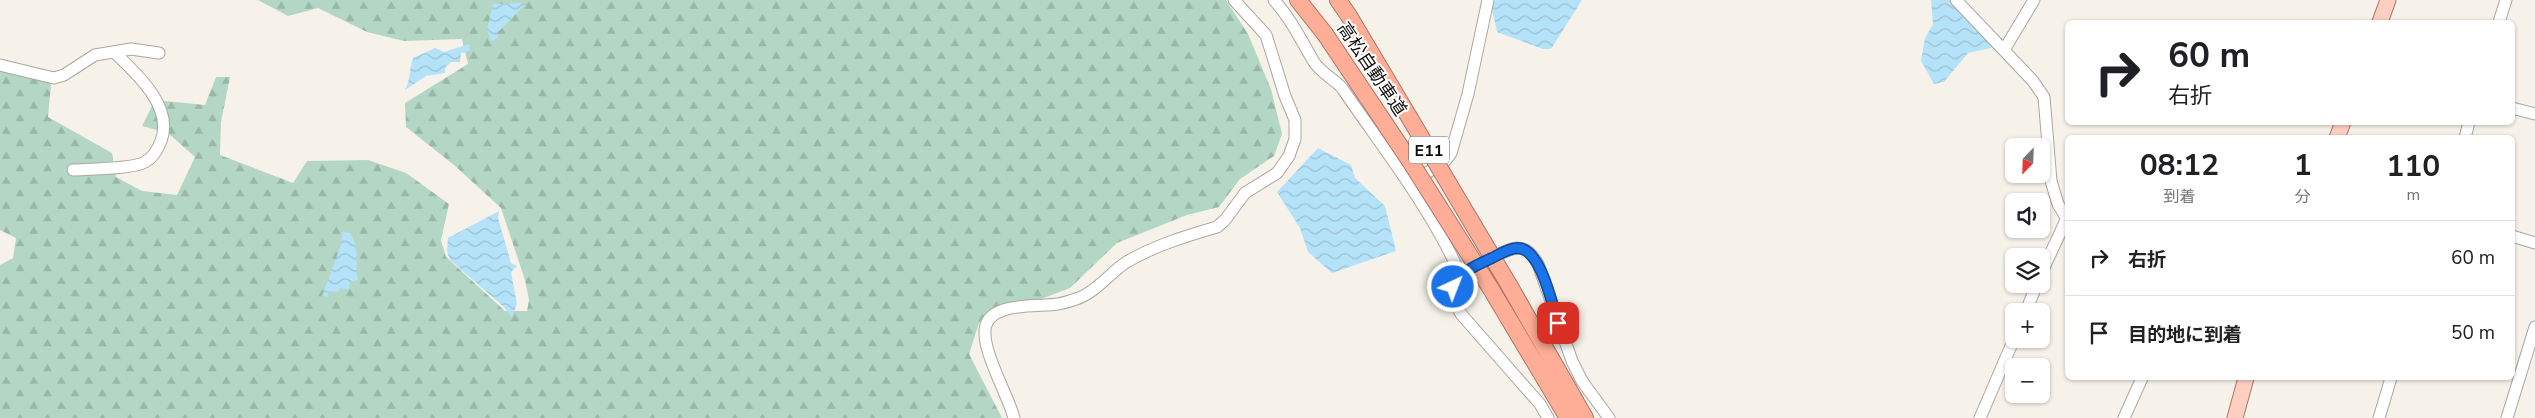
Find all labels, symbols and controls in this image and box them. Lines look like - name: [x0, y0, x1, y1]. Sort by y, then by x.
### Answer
- street label: 高松自動車道: [1332, 18, 1412, 120]
- text: 60 m: [2168, 32, 2250, 79]
- icon: right: [2085, 40, 2150, 105]
- text: 右折: [2168, 81, 2212, 111]
- road number: E11: [1409, 136, 1449, 164]
- north arrow: [2005, 138, 2050, 182]
- map controls: [2005, 138, 2050, 403]
- text: 08:12: [2140, 145, 2219, 186]
- text: 1: [2294, 145, 2312, 186]
- text: 110: [2386, 146, 2440, 187]
- text: m: [2406, 184, 2420, 206]
- text: 到着: [2163, 186, 2195, 208]
- text: 分: [2295, 186, 2311, 208]
- button: sound: [2005, 193, 2050, 238]
- icon: right: [2085, 244, 2113, 272]
- text: 60 m: [2451, 245, 2495, 271]
- text: 右折: [2128, 247, 2166, 273]
- button: layers: [2005, 248, 2050, 293]
- position arrow: [1426, 260, 1478, 312]
- pin: [1537, 302, 1579, 344]
- button: +: [2005, 303, 2050, 348]
- icon: arrive: [1544, 309, 1572, 337]
- icon: arrive: [2085, 319, 2113, 347]
- text: 50 m: [2451, 320, 2495, 346]
- text: 目的地に到着: [2128, 322, 2242, 348]
- button: −: [2005, 358, 2050, 403]

